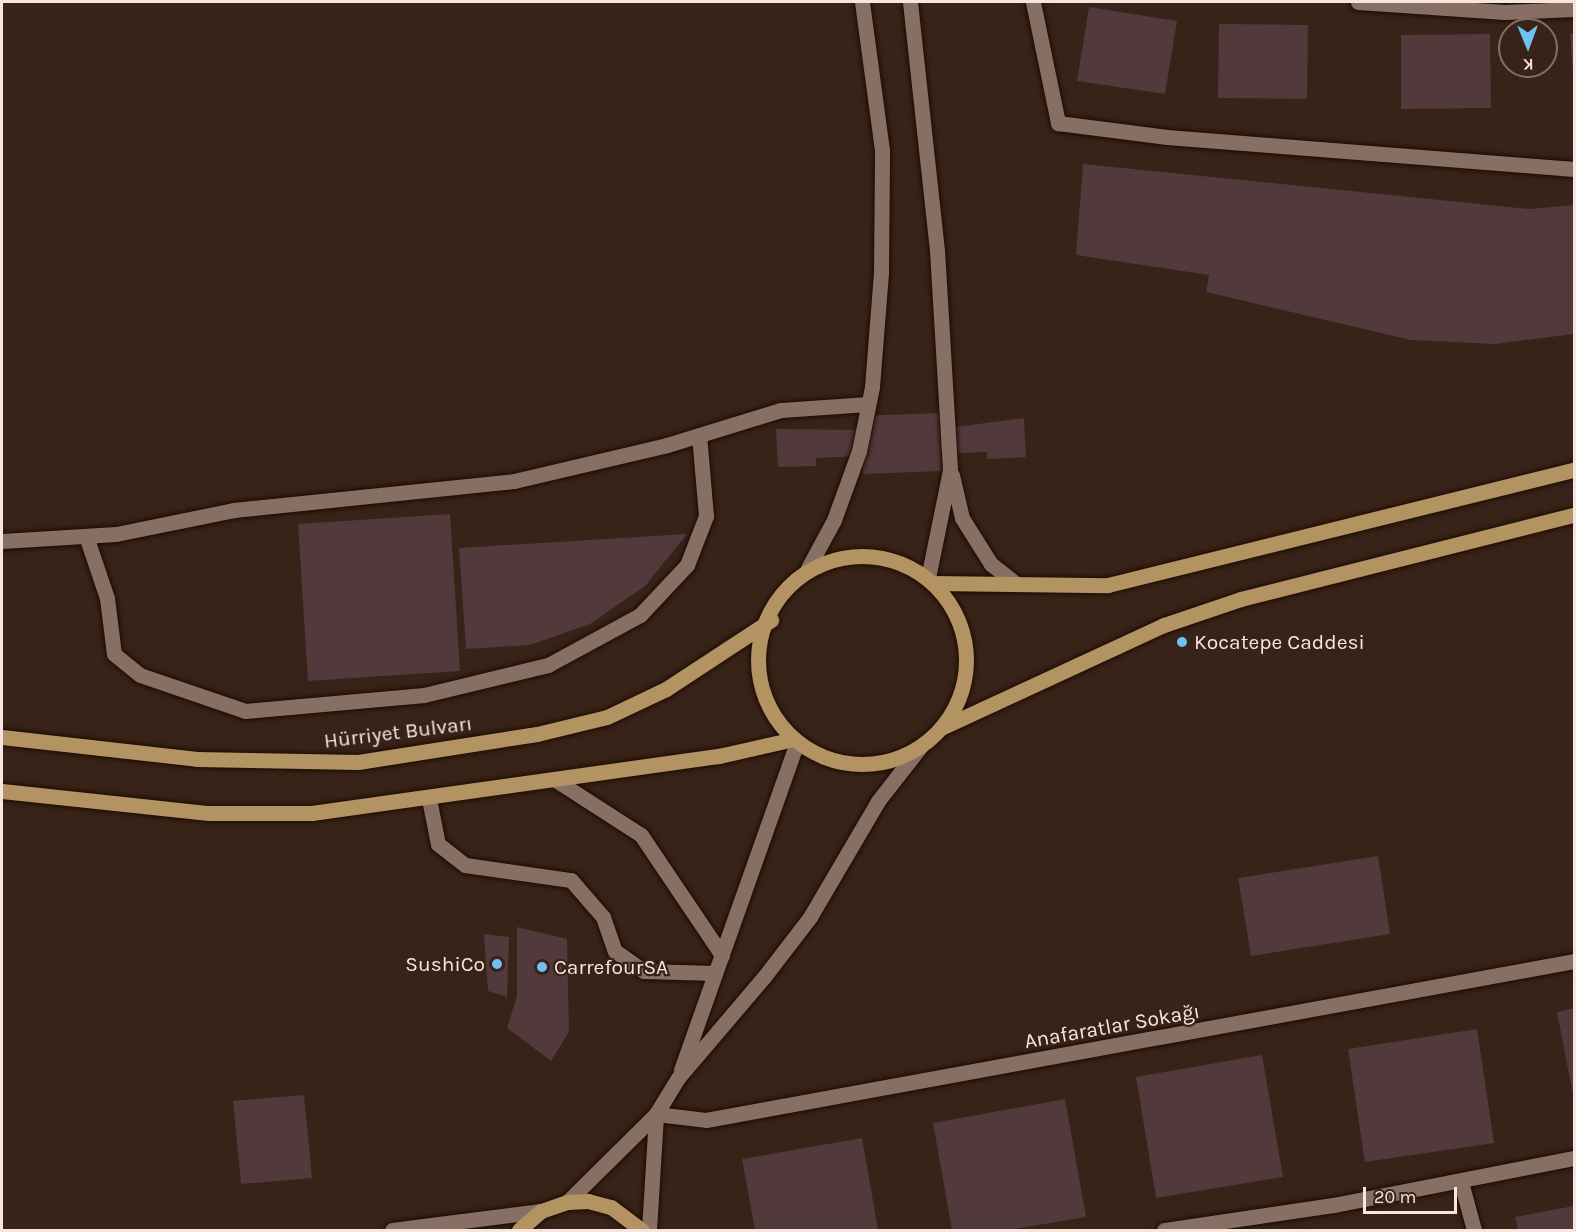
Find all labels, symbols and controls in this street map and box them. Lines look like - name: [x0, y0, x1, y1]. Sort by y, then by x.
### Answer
- north arrow: [1498, 18, 1558, 78]
- text: K: [1523, 55, 1534, 74]
- place label: Kocatepe Caddesi: [1194, 629, 1365, 655]
- marker: Kocatepe Caddesi: [1175, 635, 1189, 649]
- street label: Hürriyet Bulvarı: [322, 710, 474, 754]
- place label: SushiCo: [405, 951, 485, 977]
- place label: CarrefourSA: [554, 954, 668, 980]
- marker: SushiCo: [490, 957, 504, 971]
- marker: CarrefourSA: [535, 960, 549, 974]
- street label: Anafaratlar Sokağı: [1022, 998, 1202, 1054]
- scale bar: [1366, 1175, 1460, 1213]
- text: 20 m: [1374, 1186, 1416, 1208]

